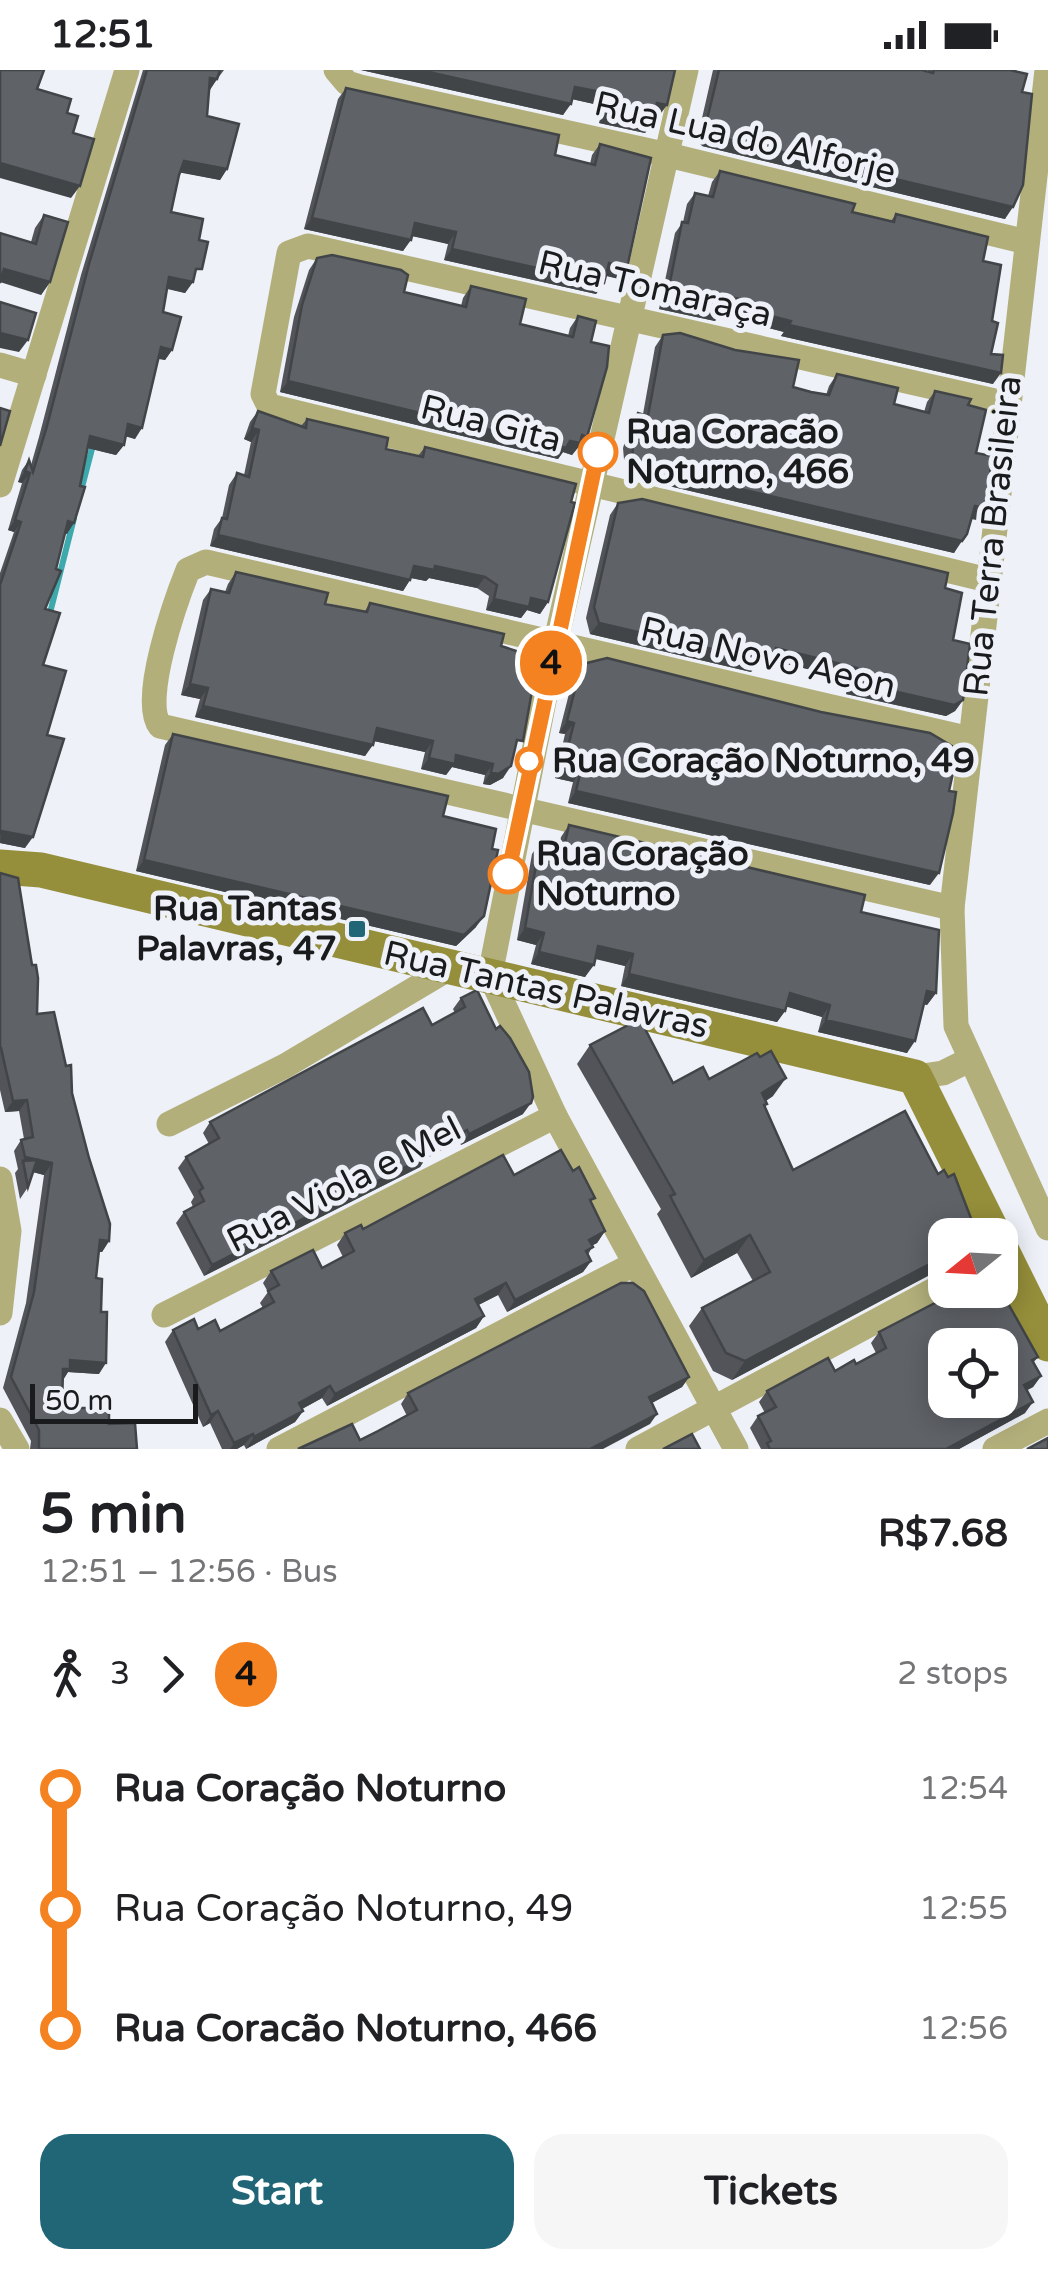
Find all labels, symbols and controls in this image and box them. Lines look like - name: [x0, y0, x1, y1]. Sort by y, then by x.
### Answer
- text: 12:51: [50, 12, 155, 58]
- street label: Rua Lua do Alforje: [590, 83, 900, 193]
- street label: Rua Tomaraça: [534, 242, 776, 336]
- street label: Rua Terra Brasileira: [955, 373, 1031, 699]
- street label: Rua Gita: [416, 386, 566, 462]
- place label: Rua Coracão Noturno, 466: [626, 411, 849, 493]
- marker: Rua Coracão Noturno, 466: [579, 433, 617, 471]
- street label: Rua Novo Aeon: [636, 608, 900, 708]
- line badge: 4: [518, 630, 584, 696]
- text: 4: [540, 642, 562, 684]
- place label: Rua Coração Noturno, 49: [552, 740, 975, 782]
- marker: Rua Coração Noturno, 49: [516, 748, 542, 774]
- place label: Rua Coração Noturno: [536, 833, 749, 915]
- marker: Rua Coração Noturno: [489, 855, 527, 893]
- place label: Rua Tantas Palavras, 47: [136, 888, 337, 970]
- marker: Rua Tantas Palavras, 47: [346, 918, 368, 940]
- street label: Rua Tantas Palavras: [380, 932, 712, 1048]
- street label: Rua Viola e Mel: [220, 1108, 468, 1262]
- north arrow: [928, 1218, 1018, 1308]
- map controls: [928, 1218, 1018, 1418]
- button: locate: [928, 1328, 1018, 1418]
- scale bar: [30, 1379, 198, 1424]
- text: 50 m: [45, 1384, 113, 1418]
- text: 5 min: [40, 1482, 187, 1548]
- text: R$7.68: [878, 1511, 1008, 1557]
- text: 12:51 – 12:56 · Bus: [40, 1553, 338, 1591]
- icon: walk: [40, 1647, 95, 1702]
- icon: forward: [145, 1647, 200, 1702]
- text: 4: [235, 1653, 257, 1695]
- text: 3: [110, 1655, 130, 1693]
- text: 2 stops: [897, 1655, 1008, 1693]
- text: Rua Coração Noturno: [114, 1766, 506, 1812]
- text: 12:54: [919, 1770, 1008, 1808]
- text: Rua Coração Noturno, 49: [114, 1886, 573, 1932]
- text: 12:55: [919, 1890, 1008, 1928]
- text: Rua Coracão Noturno, 466: [114, 2006, 597, 2052]
- text: 12:56: [919, 2010, 1008, 2048]
- button: Start: [40, 2134, 514, 2249]
- button: Tickets: [534, 2134, 1008, 2249]

